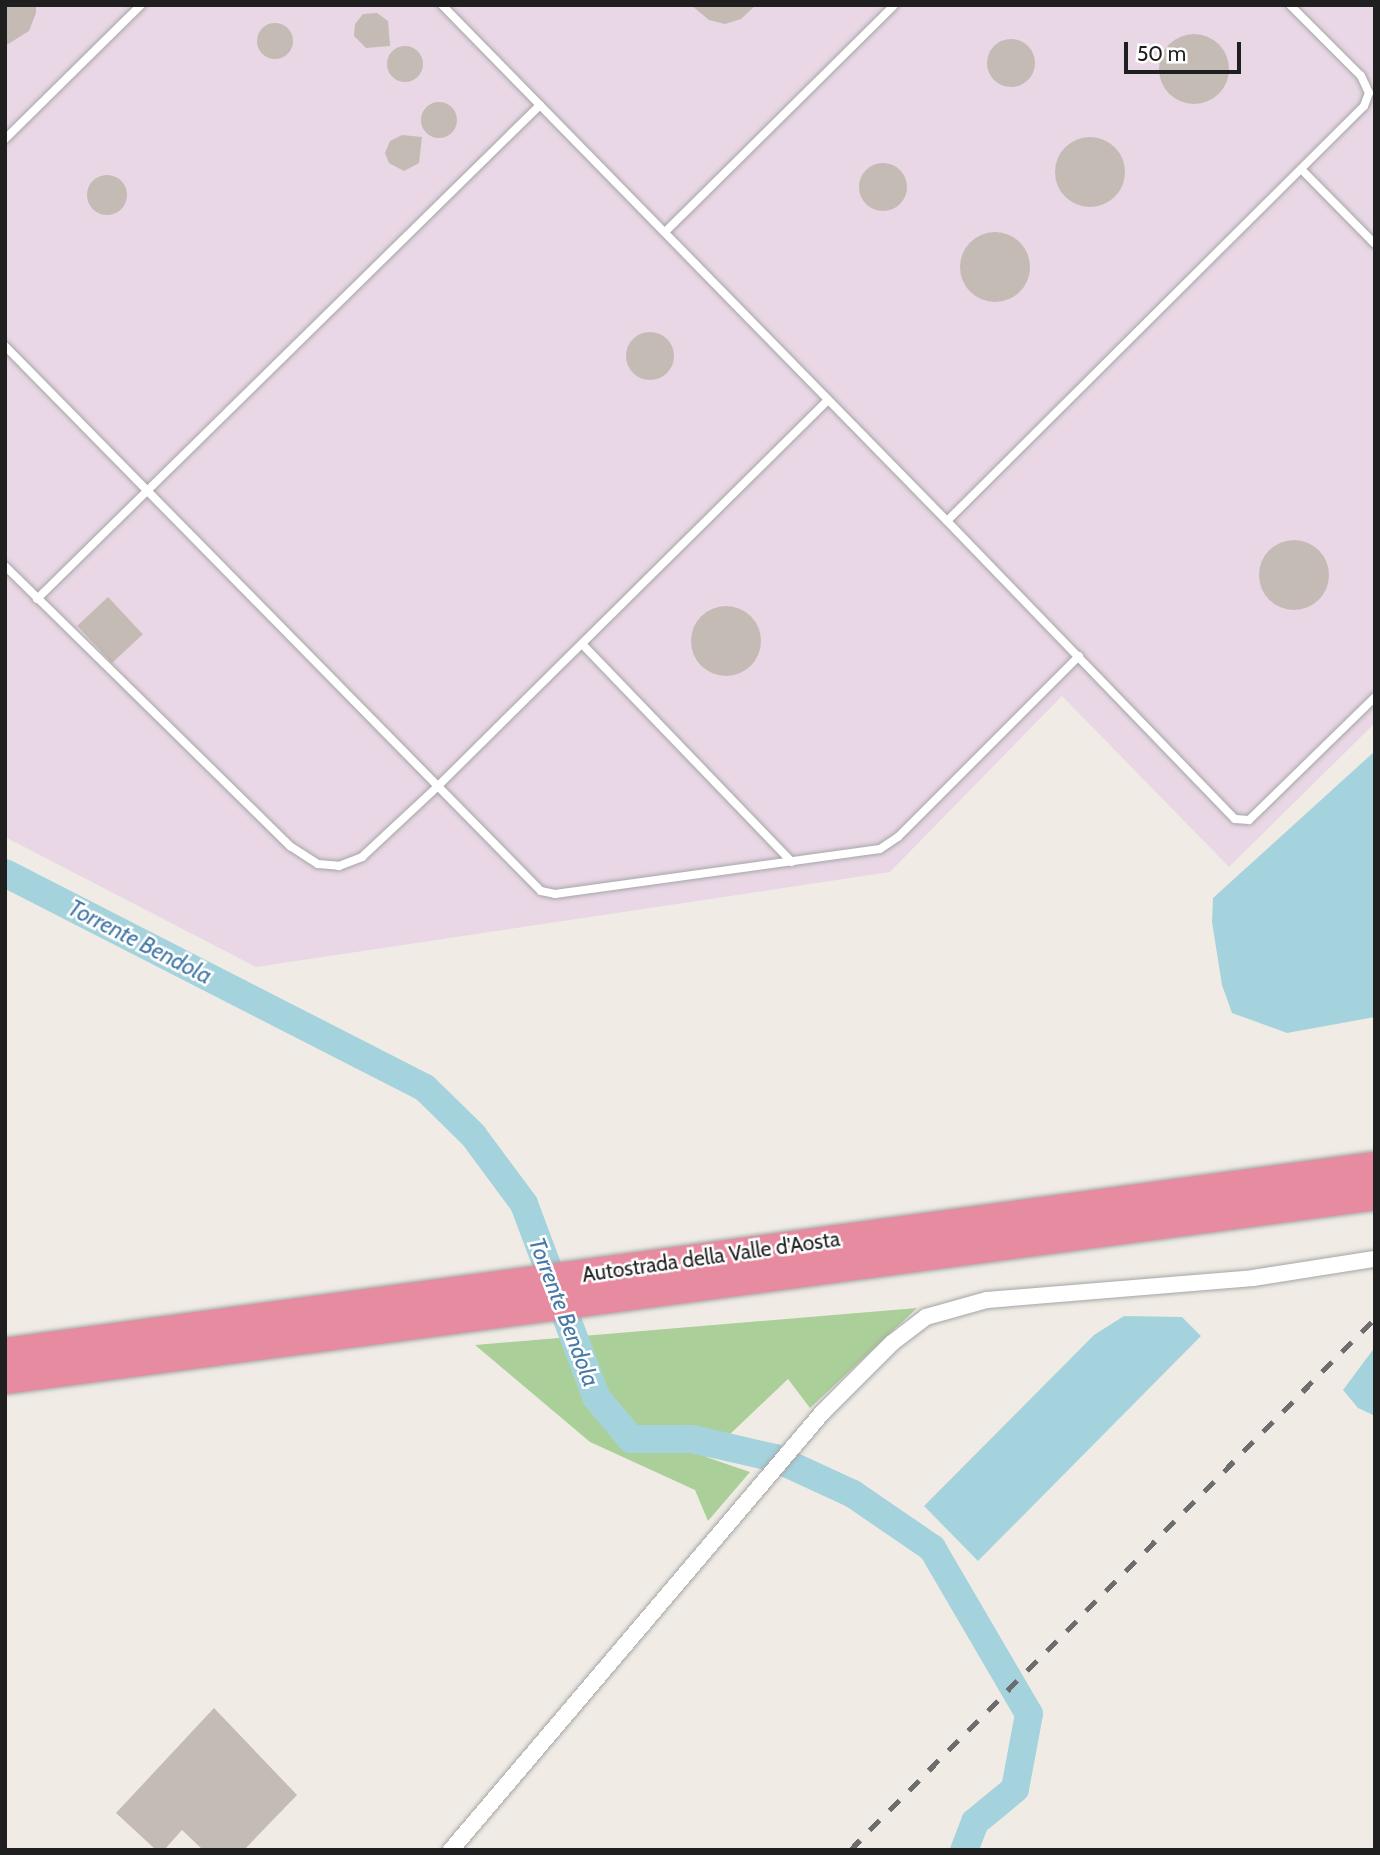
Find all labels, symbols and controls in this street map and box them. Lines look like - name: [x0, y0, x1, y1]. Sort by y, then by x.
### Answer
- scale bar: [1128, 28, 1245, 72]
- text: 50 m: [1137, 41, 1186, 66]
- water label: Torrente Bendola: [64, 894, 216, 990]
- street label: Autostrada della Valle d'Aosta: [581, 1226, 841, 1288]
- water label: Torrente Bendola: [523, 1234, 605, 1390]

